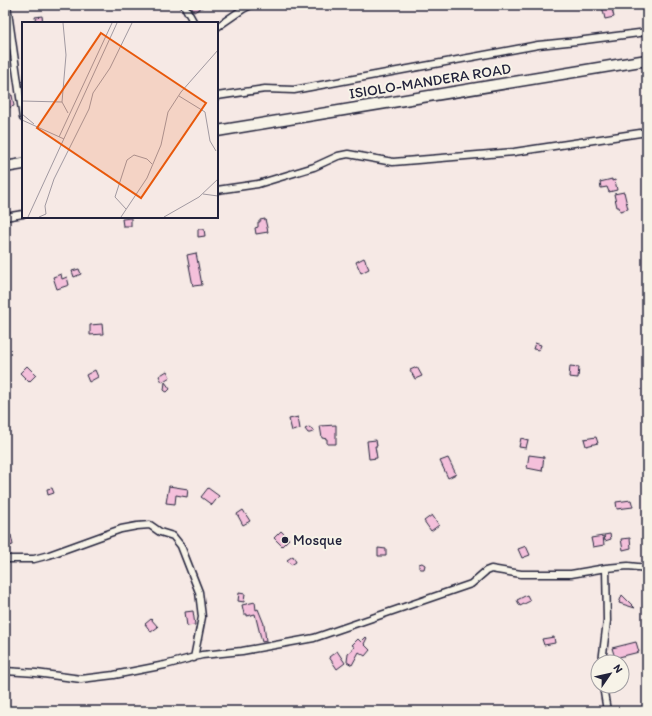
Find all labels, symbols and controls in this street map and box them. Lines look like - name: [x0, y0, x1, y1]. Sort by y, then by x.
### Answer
- inset map: [22, 22, 218, 218]
- street label: ISIOLO-MANDERA ROAD: [348, 59, 512, 103]
- place label: Mosque: [293, 531, 342, 549]
- marker: Mosque: [280, 535, 290, 545]
- north arrow: [590, 654, 630, 694]
- text: N: [610, 662, 625, 675]

